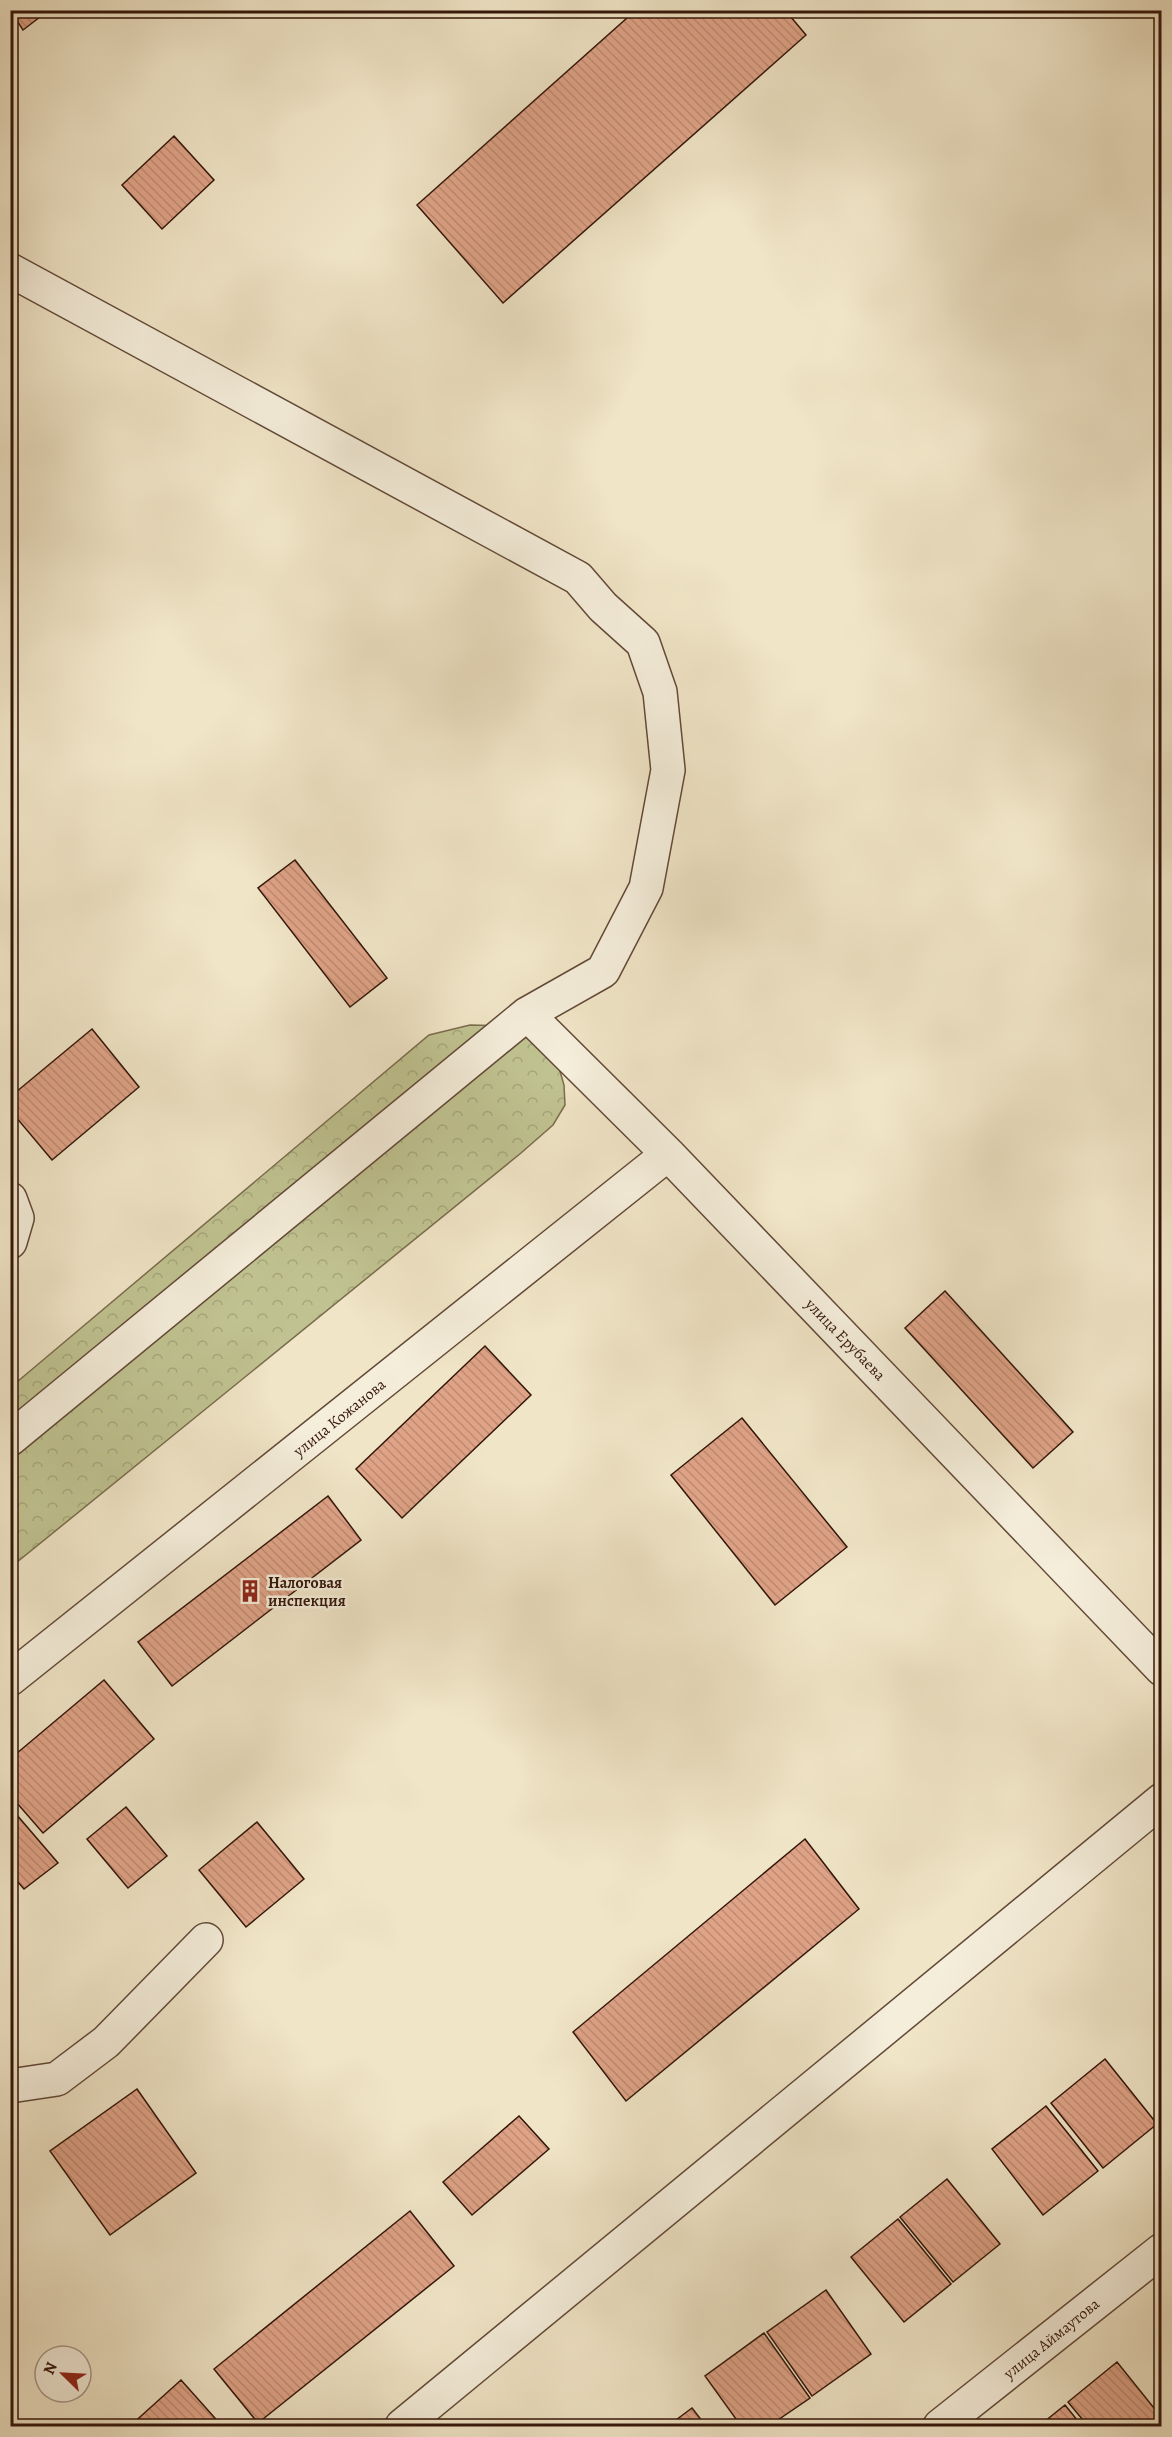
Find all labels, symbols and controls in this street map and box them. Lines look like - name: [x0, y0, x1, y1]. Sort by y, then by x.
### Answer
- street label: улица Ерубаева: [800, 1293, 891, 1386]
- street label: улица Кожанова: [288, 1373, 391, 1463]
- place label: Налоговая инспекция: [268, 1572, 346, 1612]
- building icon: Налоговая инспекция: [237, 1578, 263, 1604]
- street label: улица Аймаутова: [998, 2293, 1105, 2385]
- north arrow: [33, 2344, 93, 2404]
- text: N: [38, 2358, 63, 2378]

